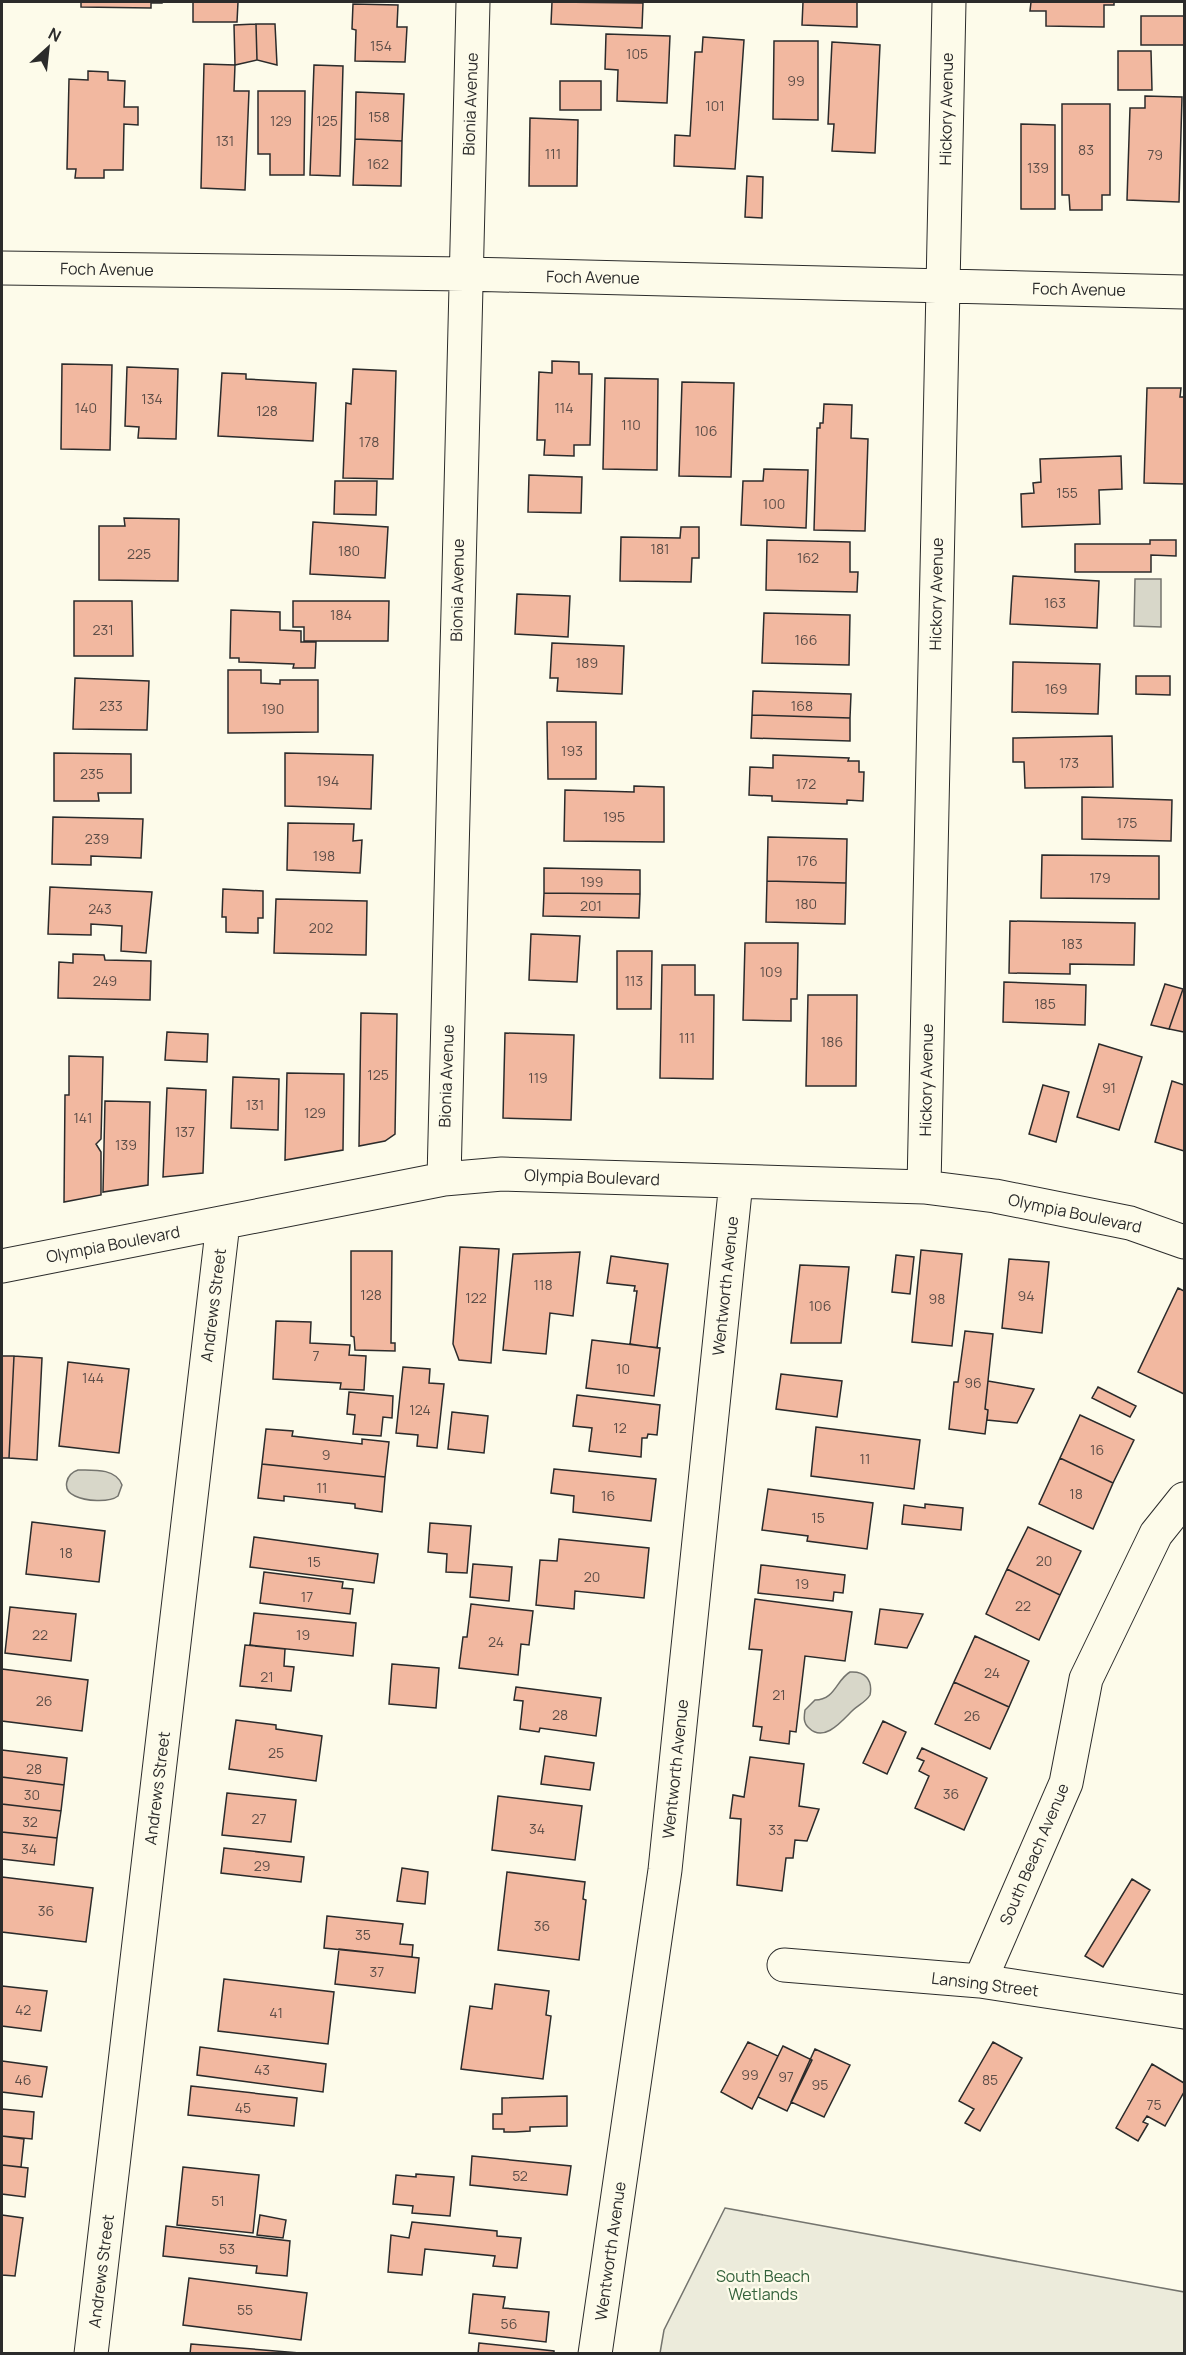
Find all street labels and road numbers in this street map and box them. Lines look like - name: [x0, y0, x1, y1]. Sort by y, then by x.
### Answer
- street label: Bionia Avenue: [457, 52, 483, 156]
- street label: Hickory Avenue: [934, 52, 958, 166]
- street label: Foch Avenue: [60, 257, 154, 281]
- street label: Foch Avenue: [546, 265, 640, 289]
- street label: Foch Avenue: [1032, 277, 1126, 301]
- street label: Hickory Avenue: [924, 537, 948, 651]
- street label: Bionia Avenue: [445, 538, 469, 642]
- street label: Hickory Avenue: [914, 1023, 938, 1137]
- street label: Bionia Avenue: [433, 1024, 459, 1128]
- street label: Olympia Boulevard: [524, 1164, 660, 1190]
- street label: Olympia Boulevard: [1006, 1188, 1144, 1238]
- street label: Wentworth Avenue: [707, 1215, 743, 1357]
- street label: Olympia Boulevard: [44, 1220, 182, 1268]
- street label: Andrews Street: [195, 1247, 231, 1363]
- street label: Wentworth Avenue: [657, 1698, 693, 1840]
- street label: Andrews Street: [139, 1730, 175, 1846]
- street label: South Beach Avenue: [994, 1780, 1074, 1928]
- street label: Lansing Street: [930, 1967, 1040, 2001]
- street label: Wentworth Avenue: [589, 2180, 631, 2322]
- street label: Andrews Street: [83, 2213, 119, 2329]

